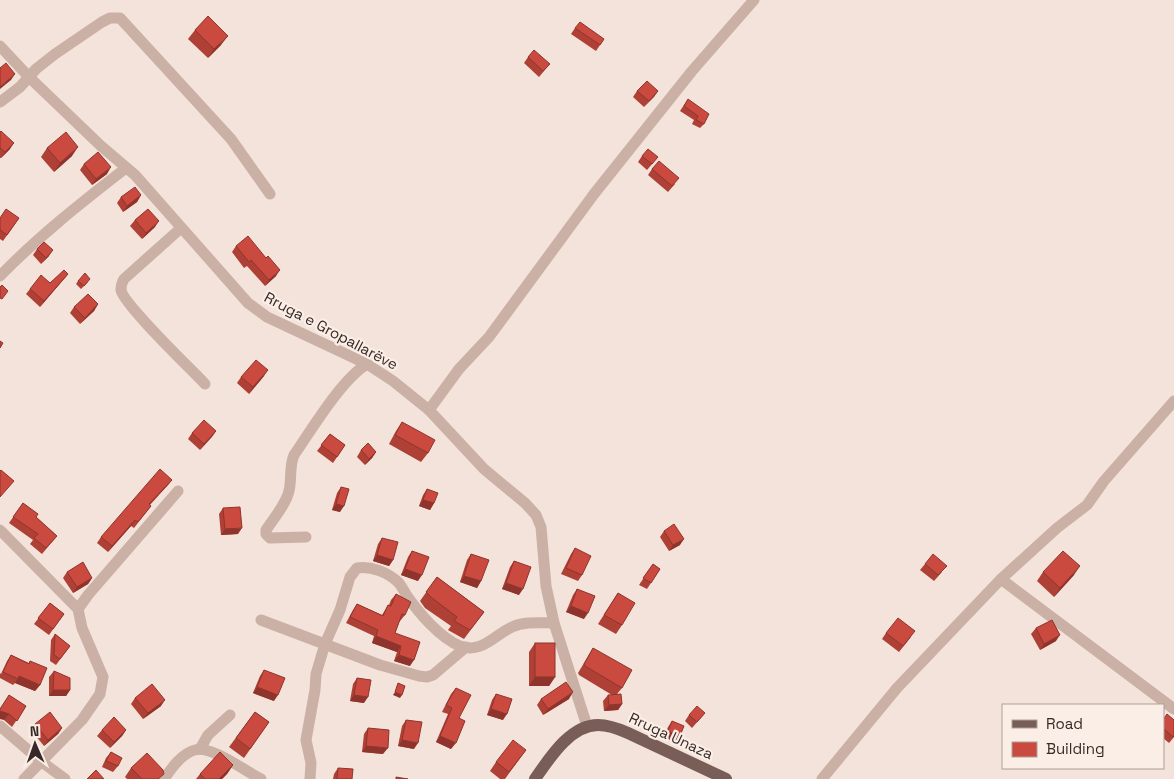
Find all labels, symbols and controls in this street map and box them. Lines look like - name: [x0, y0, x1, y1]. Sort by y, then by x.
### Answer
- street label: Rruga e Gropallarëve: [261, 287, 401, 374]
- legend: [1002, 704, 1164, 769]
- street label: Rruga Unaza: [626, 708, 717, 763]
- text: Road: [1046, 714, 1083, 733]
- north arrow: [10, 719, 60, 769]
- text: N: [30, 722, 40, 740]
- text: Building: [1046, 739, 1105, 758]

